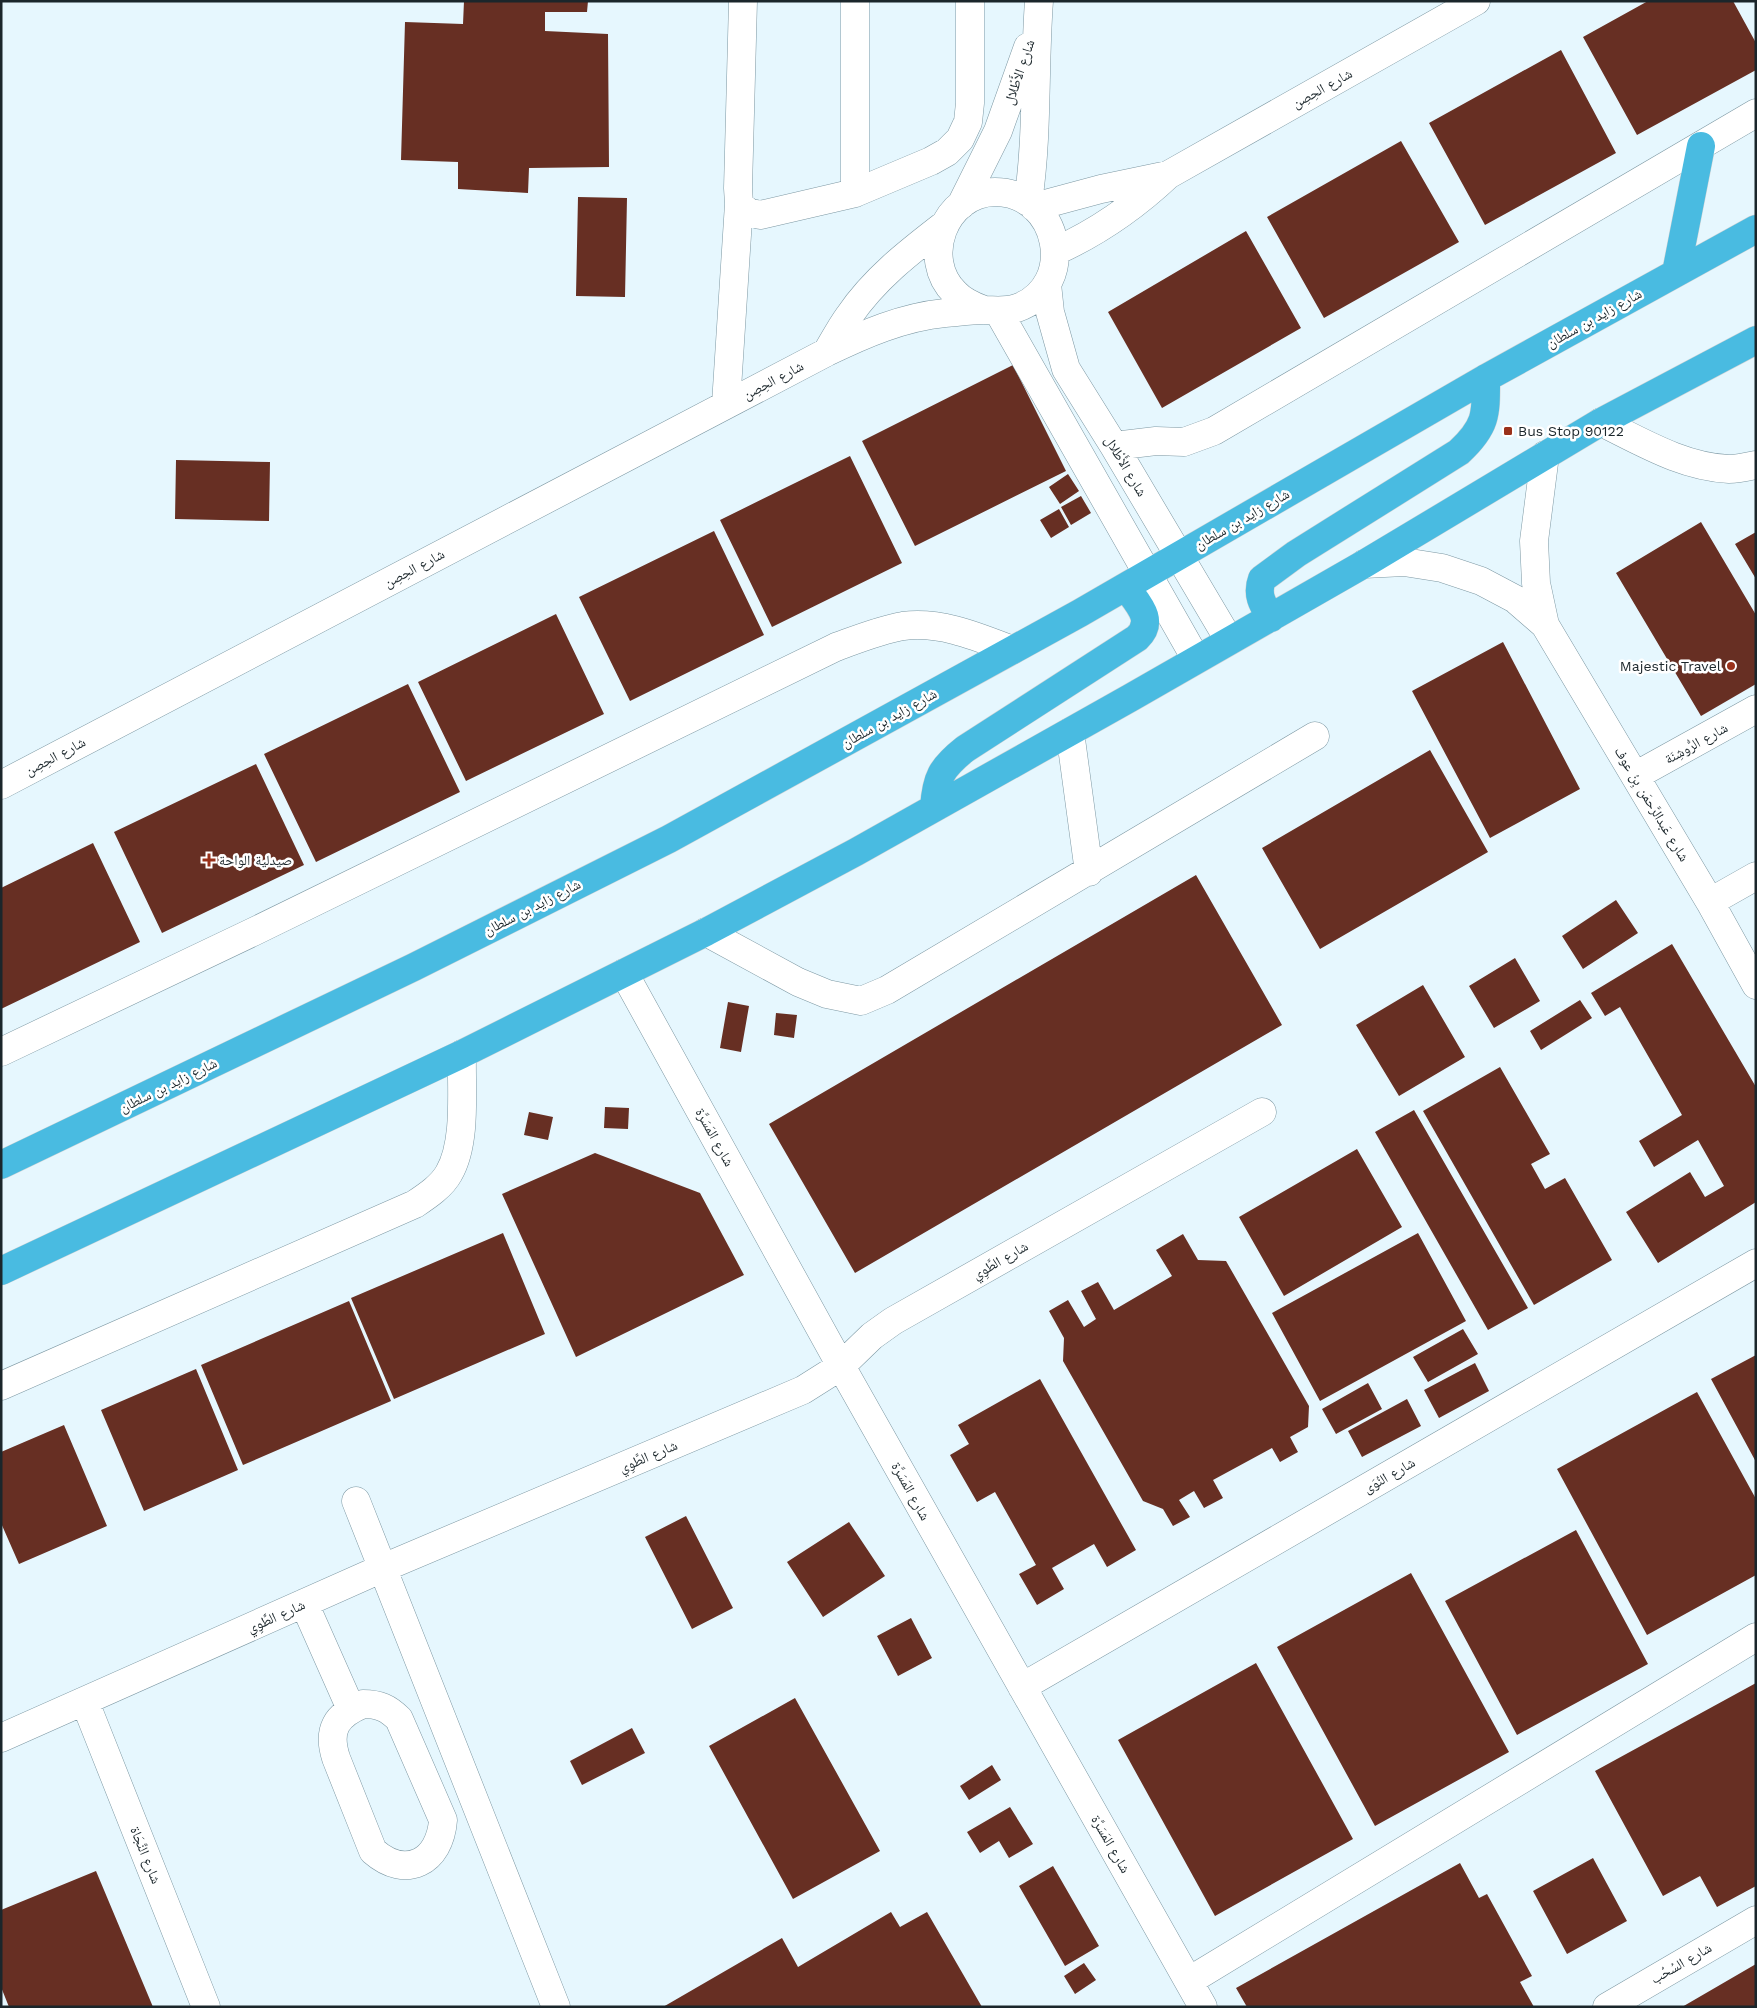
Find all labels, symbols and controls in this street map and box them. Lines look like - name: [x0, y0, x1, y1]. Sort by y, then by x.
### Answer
- street label: شارع الأَطْلال: [999, 37, 1040, 107]
- street label: شارع الحِصِن: [1289, 65, 1356, 113]
- street label: شارع زايد بن سلطان: [1544, 285, 1645, 353]
- street label: شارع الحِصِن: [740, 357, 807, 404]
- place label: Bus Stop 90122: [1518, 423, 1624, 439]
- marker: Bus Stop 90122: [1502, 425, 1514, 437]
- street label: شارع الأَطْلال: [1100, 432, 1151, 500]
- street label: شارع زايد بن سلطان: [1192, 485, 1293, 554]
- street label: شارع الحِصِن: [381, 545, 448, 592]
- place label: Majestic Travel: [1620, 658, 1722, 674]
- marker: Majestic Travel: [1725, 660, 1737, 672]
- street label: شارع زايد بن سلطان: [839, 685, 940, 753]
- street label: شارع الرُّوشِنَة: [1662, 719, 1731, 769]
- street label: شارع الحِصِن: [22, 733, 89, 780]
- street label: شارع عَبدالرَّحمَن بِنْ عوف: [1609, 744, 1693, 866]
- place label: صيدلية الواحة: [219, 852, 292, 869]
- marker: صيدلية الواحة: [203, 854, 215, 866]
- street label: شارع زايد بن سلطان: [481, 876, 584, 940]
- street label: شارع زايد بن سلطان: [117, 1055, 220, 1117]
- street label: شارع المَسَرَّة: [691, 1105, 738, 1170]
- street label: شارع الطَّوِي: [969, 1238, 1032, 1285]
- street label: شارع الطَّوِي: [616, 1437, 681, 1479]
- street label: شارع النُوَى: [1360, 1454, 1419, 1498]
- street label: شارع المَسَرَّة: [887, 1459, 934, 1524]
- street label: شارع الطَّوِي: [245, 1596, 309, 1639]
- street label: شارع المَسَرَّة: [1086, 1812, 1134, 1877]
- street label: شارع النَّجَاة: [125, 1824, 165, 1887]
- street label: شارع السُحُب: [1648, 1939, 1715, 1989]

